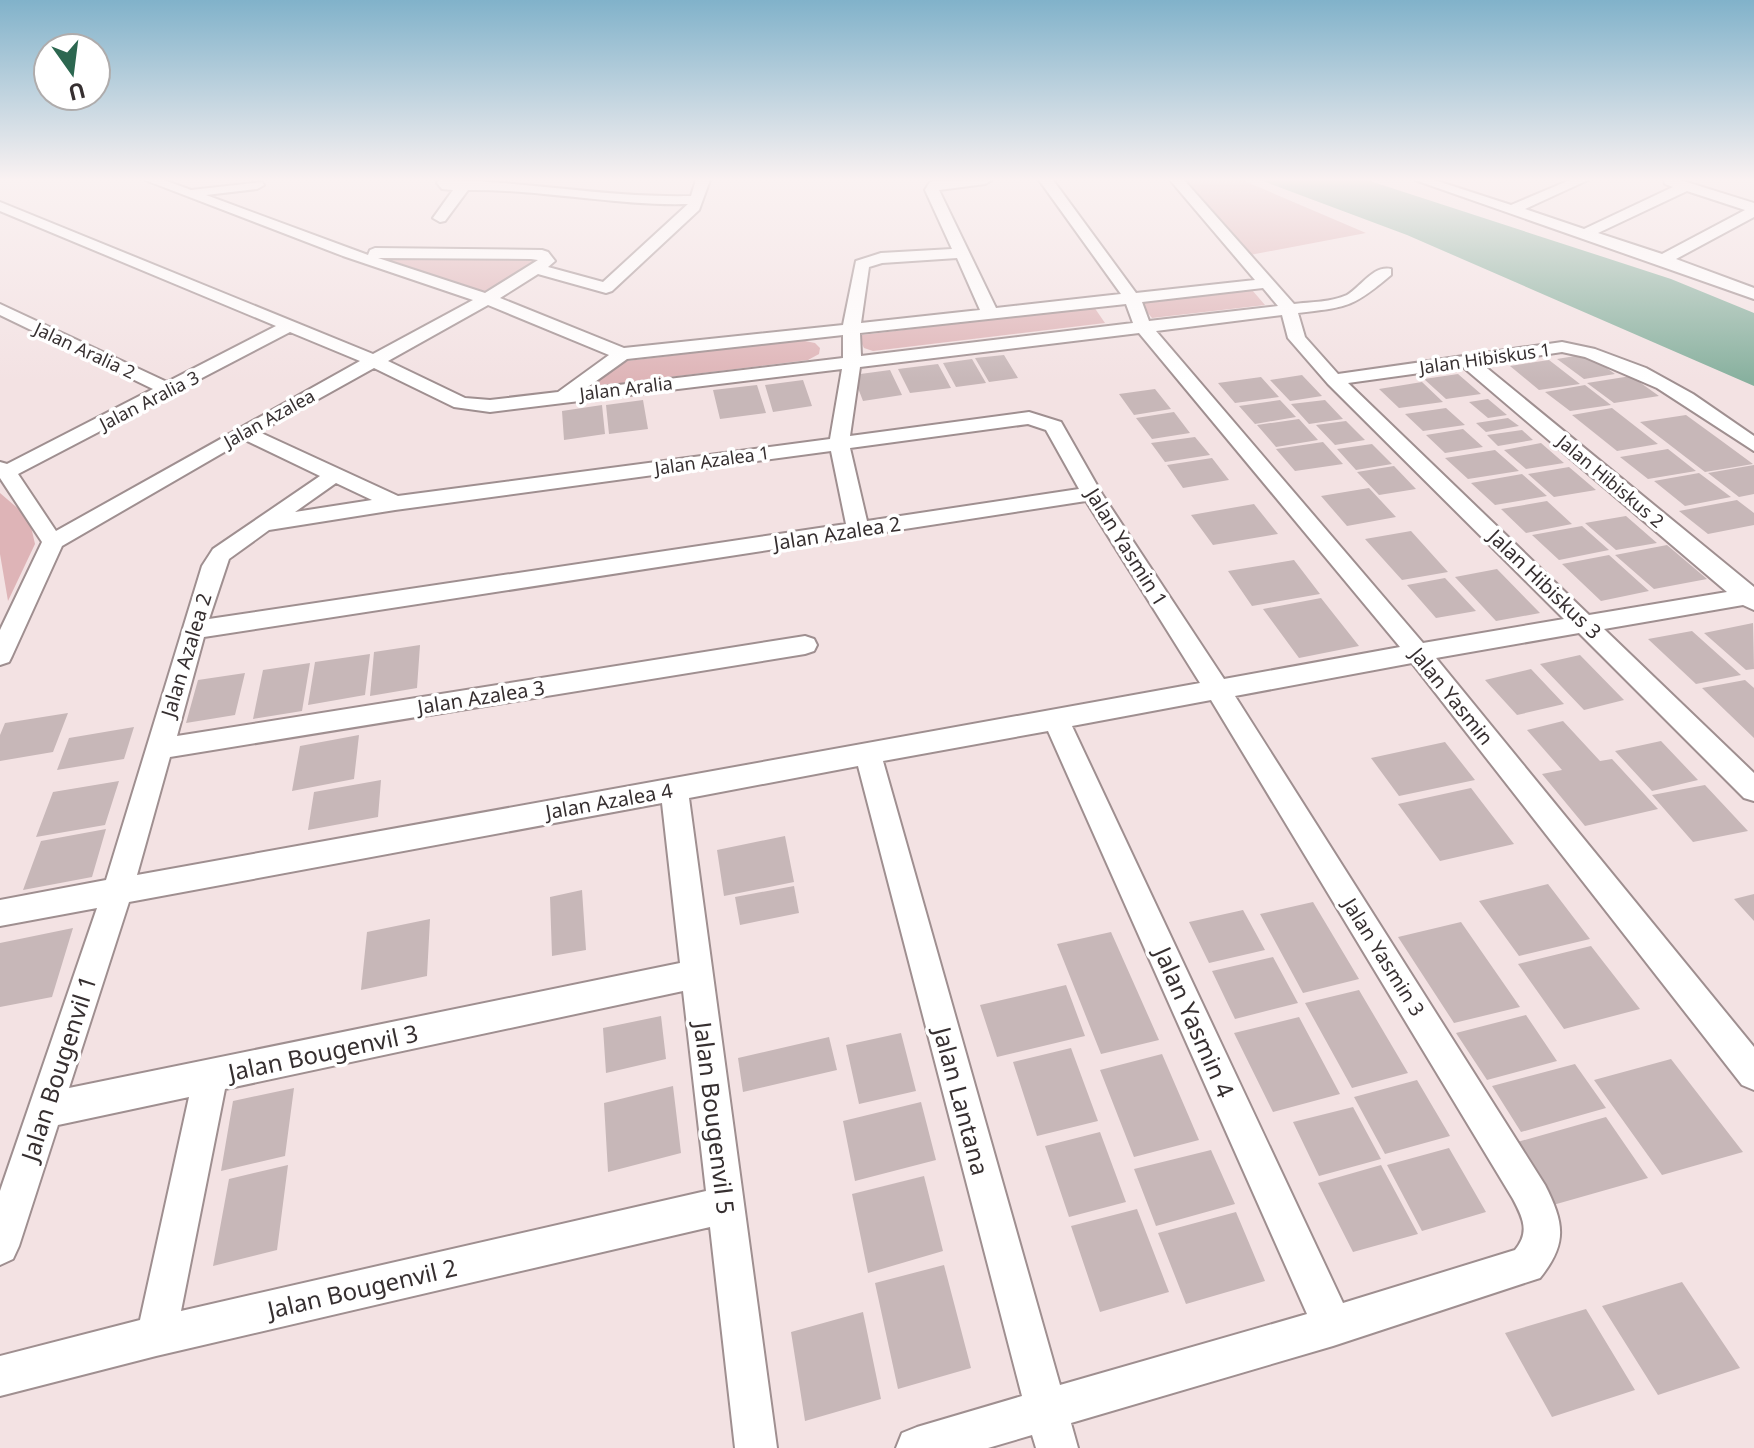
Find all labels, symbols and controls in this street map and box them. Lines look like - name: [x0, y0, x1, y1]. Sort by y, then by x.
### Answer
- north arrow: [32, 32, 112, 112]
- text: U: [65, 76, 89, 109]
- street label: Jalan Aralia 2: [29, 315, 139, 384]
- street label: Jalan Hibiskus 1: [1416, 337, 1552, 379]
- street label: Jalan Aralia 3: [93, 365, 203, 436]
- street label: Jalan Aralia: [576, 370, 674, 406]
- street label: Jalan Azalea: [217, 383, 319, 454]
- street label: Jalan Hibiskus 2: [1551, 428, 1669, 533]
- street label: Jalan Azalea 1: [651, 440, 771, 480]
- street label: Jalan Yasmin 1: [1079, 481, 1174, 611]
- street label: Jalan Azalea 2: [770, 510, 902, 557]
- street label: Jalan Hibiskus 3: [1481, 522, 1607, 645]
- street label: Jalan Azalea 2: [154, 590, 218, 722]
- street label: Jalan Yasmin: [1403, 640, 1500, 750]
- street label: Jalan Azalea 3: [414, 674, 546, 721]
- street label: Jalan Azalea 4: [541, 776, 675, 826]
- street label: Jalan Yasmin 3: [1336, 891, 1431, 1021]
- street label: Jalan Yasmin 4: [1146, 940, 1243, 1103]
- street label: Jalan Bougenvil 1: [12, 971, 104, 1167]
- street label: Jalan Bougenvil 3: [223, 1016, 421, 1089]
- street label: Jalan Bougenvil 5: [687, 1018, 743, 1216]
- street label: Jalan Lantana: [926, 1021, 998, 1179]
- street label: Jalan Bougenvil 2: [262, 1250, 460, 1326]

